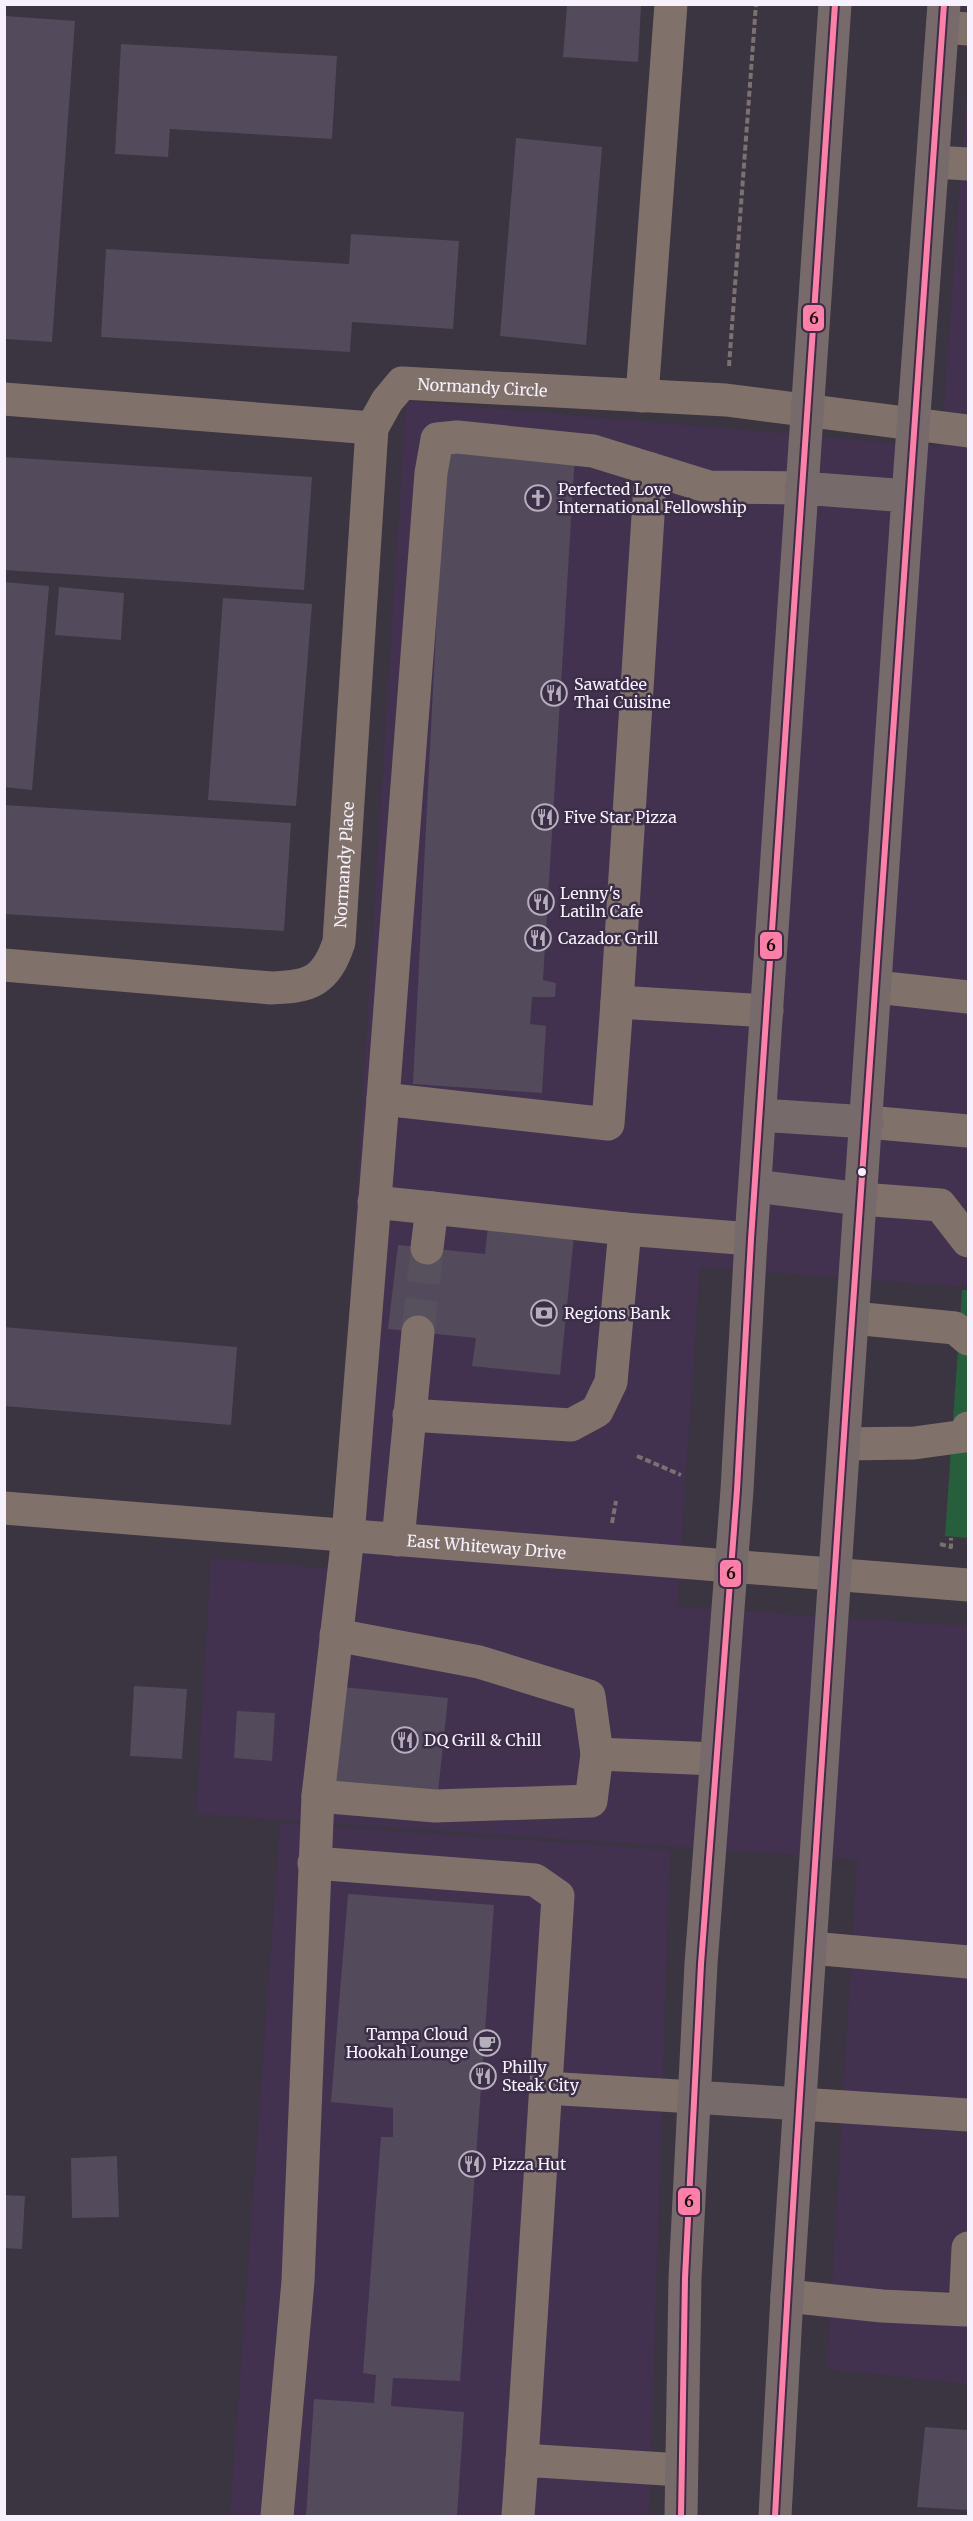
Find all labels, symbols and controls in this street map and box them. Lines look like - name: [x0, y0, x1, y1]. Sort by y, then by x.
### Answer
- line badge: 6: [802, 304, 825, 332]
- text: 6: [809, 308, 819, 328]
- street label: Normandy Circle: [417, 374, 548, 401]
- place label: Perfected Love International Fellowship: [558, 479, 747, 517]
- church icon: Perfected Love International Fellowship: [523, 483, 553, 513]
- place label: Sawatdee Thai Cuisine: [574, 674, 671, 712]
- restaurant icon: Sawatdee Thai Cuisine: [539, 678, 569, 708]
- street label: Normandy Place: [330, 801, 358, 928]
- restaurant icon: Five Star Pizza: [530, 802, 560, 832]
- place label: Five Star Pizza: [564, 807, 677, 827]
- place label: Lenny's Latiln Cafe: [560, 883, 643, 921]
- restaurant icon: Lenny's Latiln Cafe: [526, 887, 556, 917]
- restaurant icon: Cazador Grill: [523, 923, 553, 953]
- place label: Cazador Grill: [558, 928, 659, 948]
- line badge: 6: [759, 931, 783, 960]
- text: 6: [766, 935, 776, 955]
- unlabelled marker: [856, 1166, 868, 1178]
- bank icon: Regions Bank: [529, 1298, 559, 1328]
- place label: Regions Bank: [564, 1303, 671, 1323]
- street label: East Whiteway Drive: [406, 1530, 567, 1563]
- line badge: 6: [719, 1559, 742, 1588]
- text: 6: [726, 1563, 736, 1583]
- restaurant icon: DQ Grill & Chill: [390, 1725, 420, 1755]
- place label: DQ Grill & Chill: [424, 1730, 541, 1750]
- place label: Tampa Cloud Hookah Lounge: [346, 2024, 468, 2062]
- cafe icon: Tampa Cloud Hookah Lounge: [472, 2028, 502, 2058]
- place label: Philly Steak City: [502, 2057, 580, 2095]
- restaurant icon: Philly Steak City: [468, 2061, 498, 2091]
- restaurant icon: Pizza Hut: [457, 2149, 487, 2179]
- place label: Pizza Hut: [492, 2154, 567, 2174]
- line badge: 6: [677, 2187, 701, 2216]
- text: 6: [684, 2191, 694, 2211]

